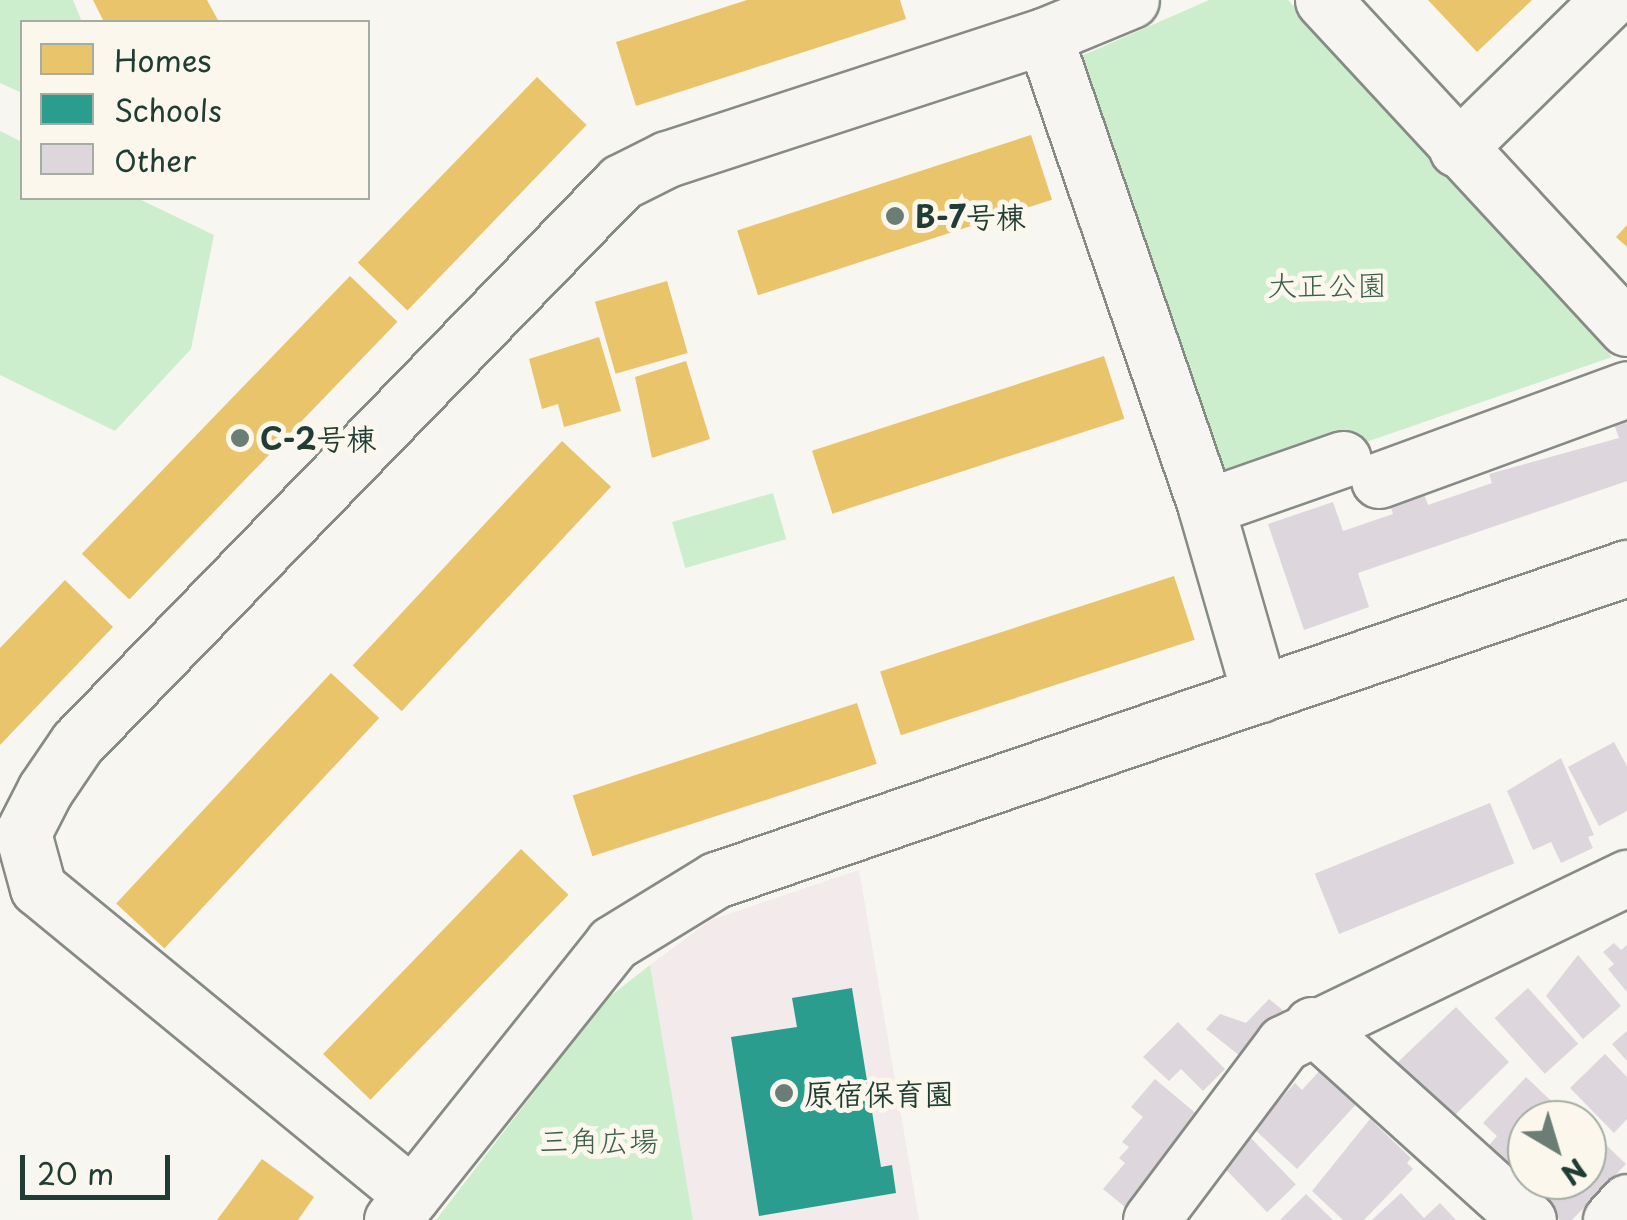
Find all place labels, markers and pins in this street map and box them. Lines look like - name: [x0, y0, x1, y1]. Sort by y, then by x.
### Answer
- place label: B-7号棟: [915, 198, 1026, 234]
- marker: B-7号棟: [884, 205, 906, 227]
- place label: C-2号棟: [260, 420, 376, 456]
- marker: C-2号棟: [229, 427, 251, 449]
- place label: 原宿保育園: [804, 1075, 954, 1111]
- marker: 原宿保育園: [773, 1082, 795, 1104]

